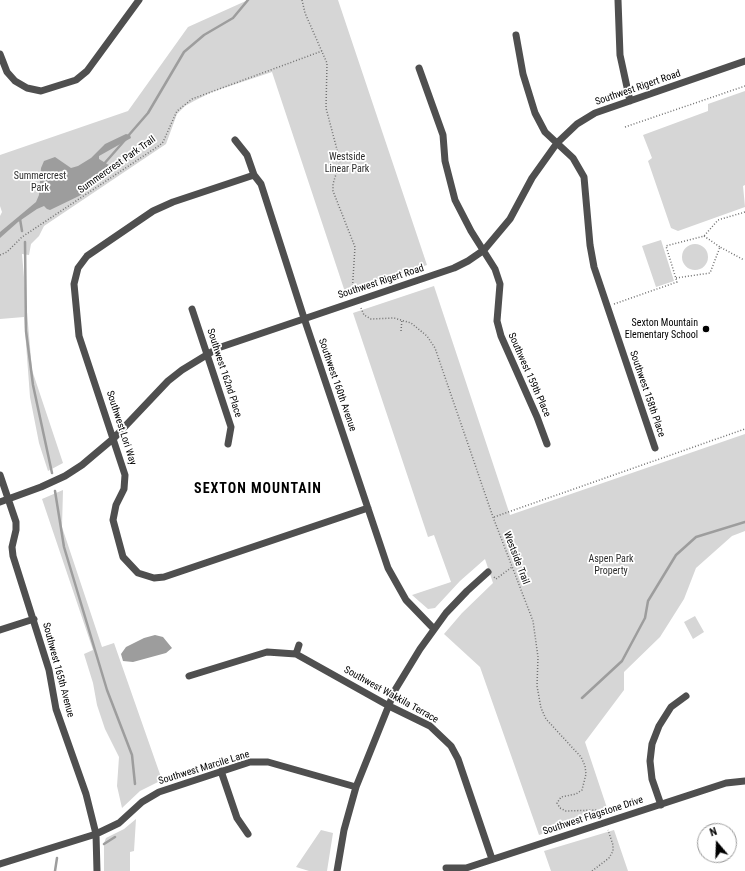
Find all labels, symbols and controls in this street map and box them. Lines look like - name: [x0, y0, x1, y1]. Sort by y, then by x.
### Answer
- street label: Southwest Rigert Road: [594, 68, 682, 108]
- street label: Summercrest Park Trail: [76, 134, 158, 196]
- park label: Westside Linear Park: [325, 151, 369, 174]
- park label: Summercrest Park: [14, 170, 66, 194]
- street label: Southwest Rigert Road: [337, 262, 425, 302]
- place label: Sexton Mountain Elementary School: [625, 317, 698, 340]
- marker: Sexton Mountain Elementary School: [701, 324, 711, 334]
- street label: Southwest 162nd Place: [204, 327, 244, 419]
- street label: Southwest 159th Place: [505, 331, 553, 419]
- street label: Southwest 160th Avenue: [315, 337, 359, 433]
- street label: Southwest 158th Place: [627, 349, 667, 439]
- street label: Southwest Lori Way: [103, 389, 139, 467]
- district label: SEXTON MOUNTAIN: [194, 481, 322, 497]
- street label: Westside Trail: [500, 530, 532, 586]
- park label: Aspen Park Property: [589, 553, 633, 576]
- street label: Southwest 165th Avenue: [40, 621, 76, 719]
- street label: Southwest Wakkila Terrace: [342, 664, 440, 726]
- street label: Southwest Marcile Lane: [157, 748, 251, 788]
- street label: Southwest Flagstone Drive: [541, 794, 645, 838]
- north arrow: [697, 823, 737, 863]
- text: N: [708, 825, 719, 839]

